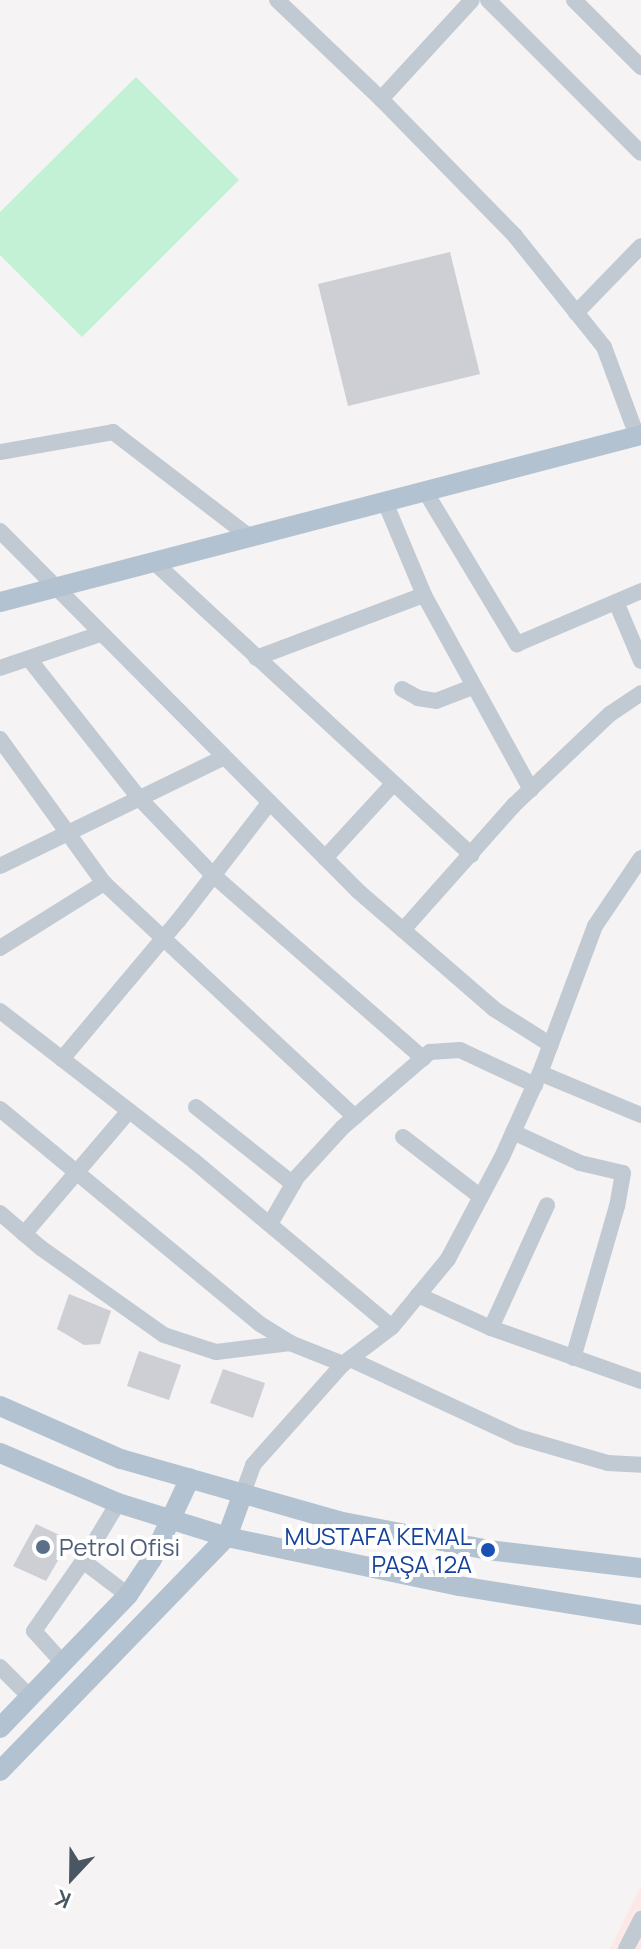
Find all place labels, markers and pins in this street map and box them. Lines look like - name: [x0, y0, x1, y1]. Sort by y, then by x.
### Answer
- place label: MUSTAFA KEMAL PAŞA 12A: [284, 1522, 472, 1578]
- place label: Petrol Ofisi: [59, 1533, 180, 1561]
- marker: Petrol Ofisi: [34, 1538, 52, 1556]
- marker: MUSTAFA KEMAL PAŞA 12A: [479, 1541, 497, 1559]

